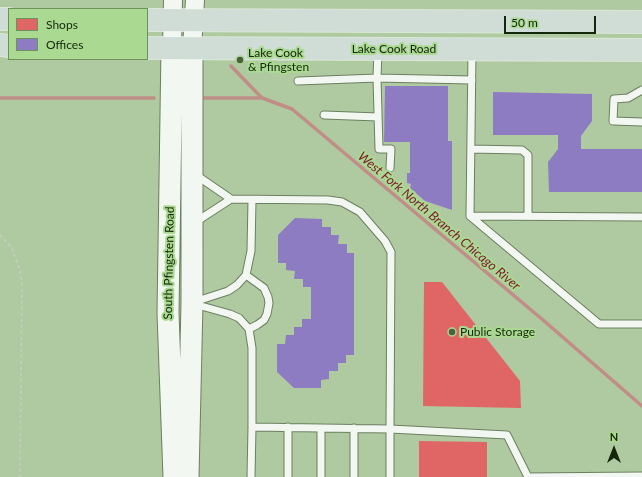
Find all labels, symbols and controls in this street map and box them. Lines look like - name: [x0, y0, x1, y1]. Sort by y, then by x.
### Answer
- legend: [8, 8, 148, 60]
- scale bar: [506, 8, 598, 34]
- text: 50 m: [511, 15, 538, 30]
- text: Shops: [46, 17, 78, 32]
- text: Offices: [46, 37, 83, 52]
- street label: Lake Cook Road: [352, 42, 436, 56]
- place label: Lake Cook & Pfingsten: [248, 46, 309, 74]
- marker: Lake Cook & Pfingsten: [235, 55, 245, 65]
- water label: West Fork North Branch Chicago River: [355, 148, 523, 294]
- street label: South Pfingsten Road: [161, 206, 177, 320]
- place label: Public Storage: [460, 325, 535, 339]
- marker: Public Storage: [447, 327, 457, 337]
- north arrow: [594, 429, 634, 469]
- text: N: [610, 430, 618, 443]

